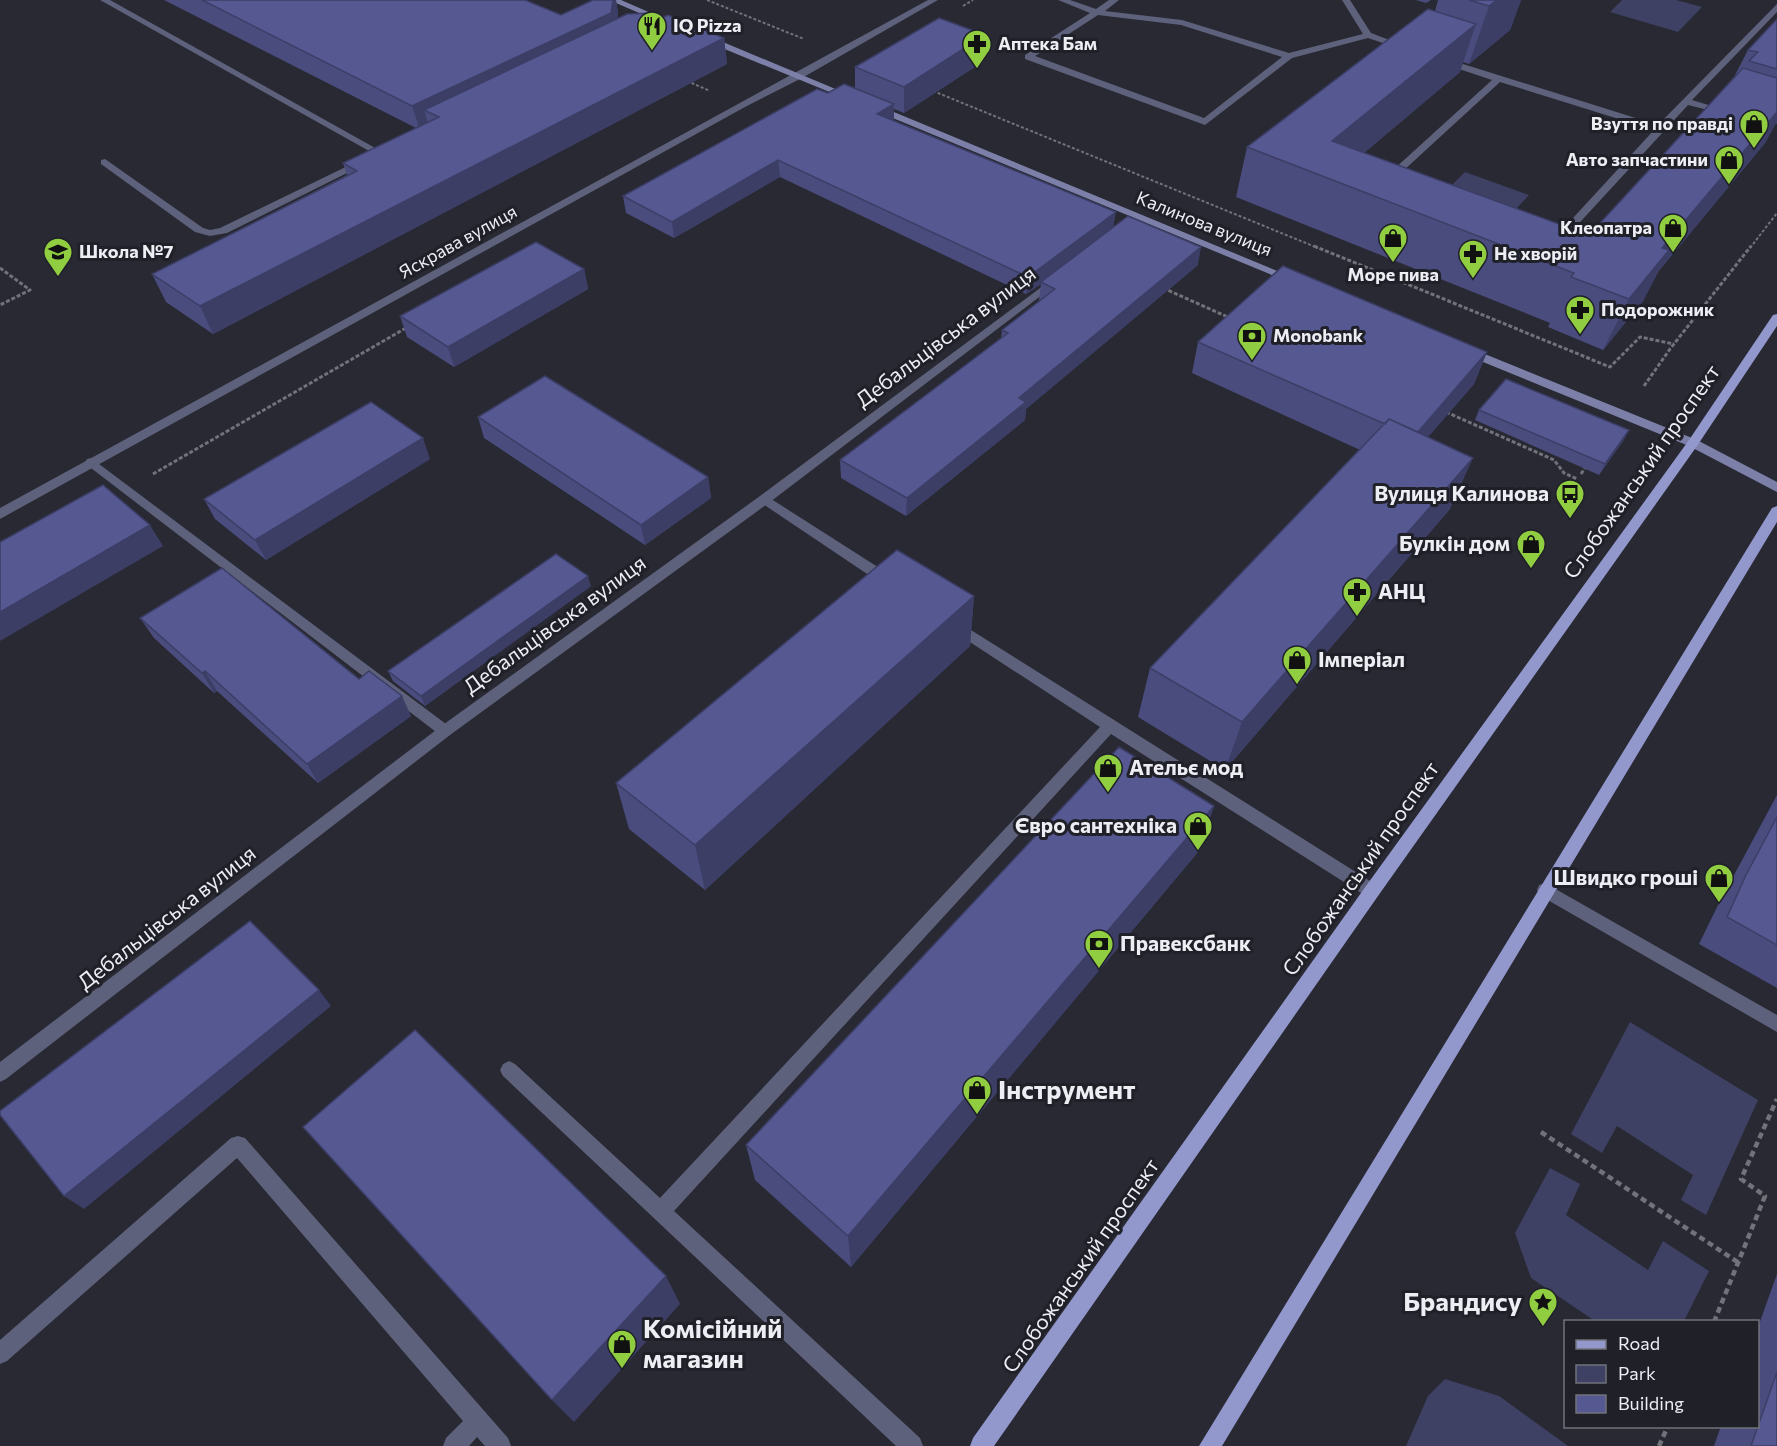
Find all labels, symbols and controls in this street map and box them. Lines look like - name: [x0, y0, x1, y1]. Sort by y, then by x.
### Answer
- restaurant icon: IQ Pizza: [636, 10, 668, 52]
- place label: IQ Pizza: [673, 14, 742, 36]
- pharmacy icon: Аптека Бам: [961, 28, 993, 70]
- place label: Аптека Бам: [998, 32, 1097, 54]
- shop icon: Взуття по правді: [1738, 108, 1770, 150]
- place label: Взуття по правді: [1591, 112, 1733, 134]
- shop icon: Авто запчастини: [1713, 144, 1745, 186]
- place label: Авто запчастини: [1566, 148, 1708, 170]
- street label: Калинова вулиця: [1133, 186, 1275, 260]
- street label: Яскрава вулиця: [395, 200, 520, 283]
- shop icon: Клеопатра: [1657, 212, 1689, 254]
- place label: Клеопатра: [1560, 216, 1652, 238]
- shop icon: Море пива: [1377, 222, 1409, 264]
- school or university icon: Школа №7: [42, 236, 74, 278]
- pharmacy icon: Не хворій: [1457, 238, 1489, 280]
- place label: Школа №7: [79, 240, 173, 262]
- place label: Не хворій: [1494, 242, 1577, 264]
- street label: Дебальцівська вулиця: [850, 260, 1040, 412]
- place label: Море пива: [1347, 263, 1439, 285]
- pharmacy icon: Подорожник: [1564, 294, 1596, 336]
- place label: Подорожник: [1601, 298, 1715, 320]
- bank icon: Monobank: [1236, 320, 1268, 362]
- place label: Monobank: [1273, 324, 1364, 346]
- street label: Слобожанський проспект: [1557, 359, 1724, 583]
- bus stop icon: Вулиця Калинова: [1554, 478, 1586, 520]
- place label: Вулиця Калинова: [1374, 480, 1549, 505]
- shop icon: Булкін дом: [1515, 528, 1547, 570]
- place label: Булкін дом: [1399, 530, 1510, 555]
- street label: Дебальцівська вулиця: [458, 549, 650, 698]
- pharmacy icon: АНЦ: [1341, 576, 1373, 618]
- place label: АНЦ: [1378, 578, 1425, 603]
- shop icon: Імперіал: [1281, 644, 1313, 686]
- place label: Імперіал: [1318, 646, 1405, 671]
- shop icon: Ательє мод: [1092, 752, 1124, 794]
- place label: Ательє мод: [1129, 754, 1243, 779]
- street label: Слобожанський проспект: [1276, 756, 1443, 980]
- shop icon: Євро сантехніка: [1182, 810, 1214, 852]
- place label: Євро сантехніка: [1015, 812, 1177, 837]
- street label: Дебальцівська вулиця: [72, 840, 260, 994]
- shop icon: Швидко гроші: [1703, 862, 1735, 904]
- place label: Швидко гроші: [1553, 864, 1698, 889]
- bank icon: Правексбанк: [1083, 928, 1115, 970]
- place label: Правексбанк: [1120, 930, 1251, 955]
- place label: Інструмент: [998, 1073, 1136, 1104]
- shop icon: Інструмент: [961, 1074, 993, 1116]
- street label: Слобожанський проспект: [996, 1153, 1163, 1377]
- place label: Брандису: [1403, 1285, 1522, 1316]
- place icon: Брандису: [1527, 1286, 1559, 1328]
- place label: Комісійний магазин: [643, 1312, 782, 1373]
- legend: [1564, 1320, 1759, 1428]
- shop icon: Комісійний магазин: [606, 1328, 638, 1370]
- text: Road: [1618, 1332, 1660, 1354]
- text: Park: [1618, 1362, 1656, 1384]
- text: Building: [1618, 1392, 1684, 1414]

